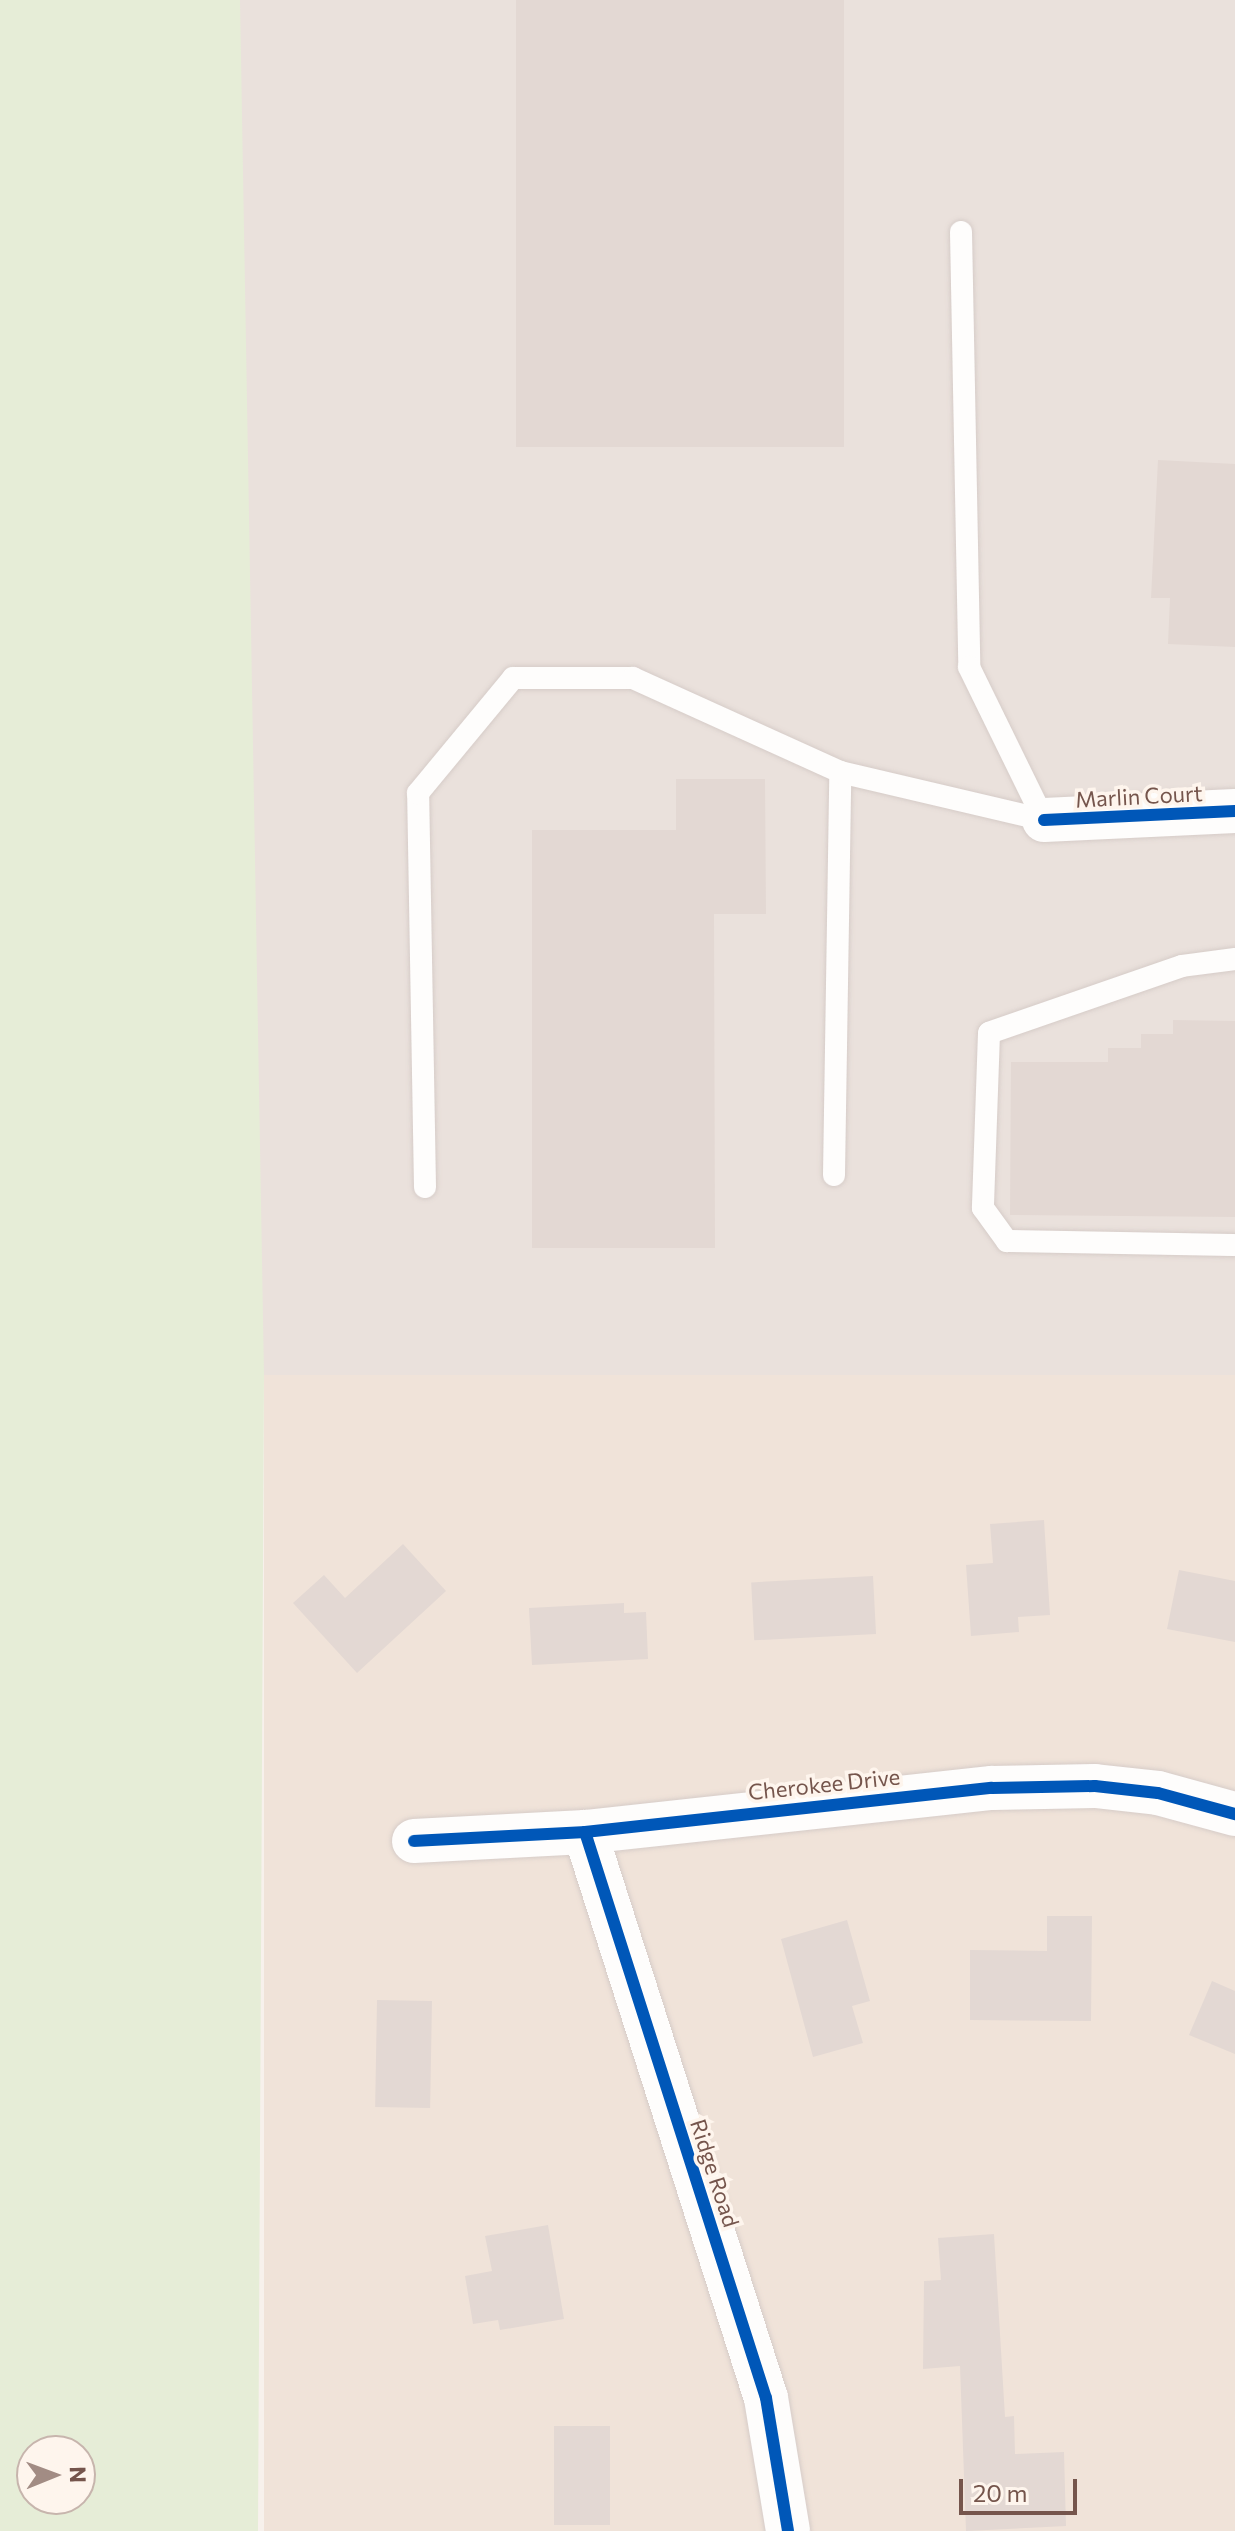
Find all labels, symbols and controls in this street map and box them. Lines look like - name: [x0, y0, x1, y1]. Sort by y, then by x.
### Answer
- street label: Marlin Court: [1075, 779, 1203, 813]
- street label: Cherokee Drive: [747, 1763, 901, 1805]
- street label: Ridge Road: [685, 2116, 745, 2230]
- north arrow: [16, 2435, 96, 2515]
- scale bar: [963, 2463, 1081, 2513]
- text: N: [65, 2466, 92, 2483]
- text: 20 m: [973, 2478, 1027, 2507]

